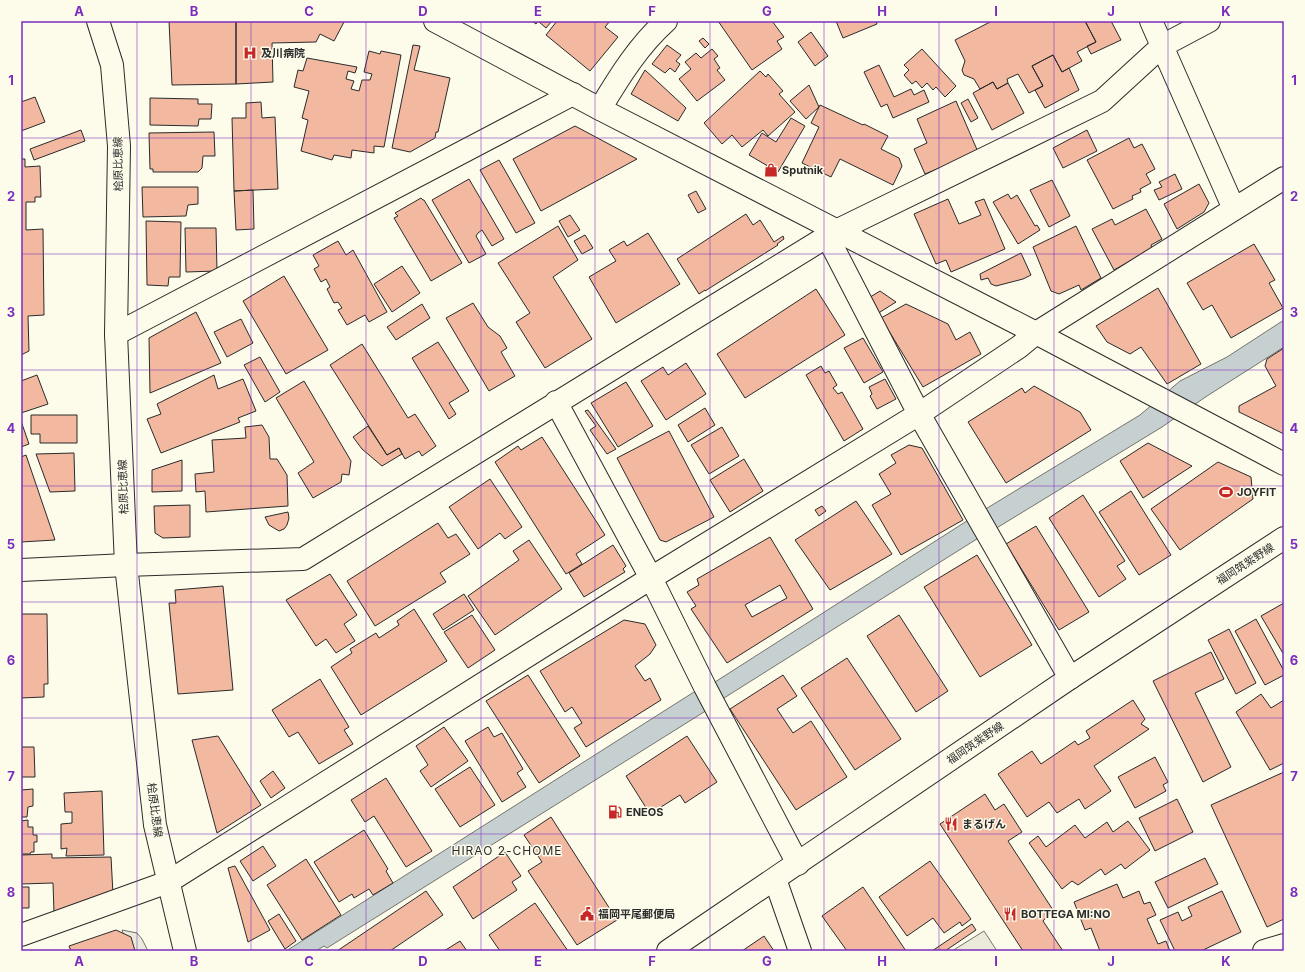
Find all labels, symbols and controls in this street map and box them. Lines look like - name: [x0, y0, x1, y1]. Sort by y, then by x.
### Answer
- text: A: [74, 3, 84, 19]
- text: B: [190, 3, 199, 19]
- text: C: [304, 3, 314, 19]
- text: D: [418, 3, 428, 19]
- text: E: [534, 3, 542, 19]
- text: F: [648, 3, 656, 19]
- text: G: [762, 3, 772, 19]
- text: H: [877, 3, 887, 19]
- text: I: [994, 3, 998, 19]
- text: J: [1107, 3, 1115, 19]
- text: K: [1221, 3, 1231, 19]
- hospital icon: 及川病院: [242, 45, 258, 61]
- place label: 及川病院: [261, 46, 305, 60]
- text: 1: [8, 72, 14, 88]
- text: 1: [1291, 72, 1297, 88]
- street label: 桧原比恵線: [111, 136, 125, 192]
- shop icon: Sputnik: [763, 162, 779, 178]
- place label: Sputnik: [782, 163, 824, 177]
- text: 2: [7, 188, 15, 204]
- text: 2: [1290, 188, 1298, 204]
- text: 3: [7, 304, 15, 320]
- text: 3: [1290, 304, 1298, 320]
- text: 4: [7, 420, 16, 436]
- text: 4: [1290, 420, 1299, 436]
- street label: 桧原比恵線: [115, 459, 131, 515]
- sports icon: JOYFIT: [1218, 484, 1234, 500]
- place label: JOYFIT: [1237, 485, 1276, 499]
- text: 5: [7, 536, 15, 552]
- text: 5: [1290, 536, 1298, 552]
- street label: 福岡筑紫野線: [1214, 540, 1276, 588]
- text: 6: [7, 652, 15, 668]
- text: 6: [1290, 652, 1298, 668]
- street label: 福岡筑紫野線: [944, 719, 1006, 767]
- text: 7: [7, 768, 15, 784]
- text: 7: [1290, 768, 1298, 784]
- street label: 桧原比恵線: [144, 782, 166, 838]
- fuel station icon: ENEOS: [607, 804, 623, 820]
- place label: ENEOS: [626, 805, 663, 819]
- restaurant icon: まるげん: [943, 816, 959, 832]
- place label: まるげん: [962, 817, 1006, 831]
- district label: HIRAO 2-CHOME: [451, 843, 563, 858]
- text: 8: [7, 884, 15, 900]
- text: 8: [1290, 884, 1298, 900]
- public building icon: 福岡平尾郵便局: [579, 906, 595, 922]
- restaurant icon: BOTTEGA MI:NO: [1002, 906, 1018, 922]
- place label: 福岡平尾郵便局: [598, 907, 675, 921]
- place label: BOTTEGA MI:NO: [1021, 907, 1110, 921]
- text: A: [74, 953, 84, 969]
- text: B: [190, 953, 199, 969]
- text: C: [304, 953, 314, 969]
- text: D: [418, 953, 428, 969]
- text: E: [534, 953, 542, 969]
- text: F: [648, 953, 656, 969]
- text: G: [762, 953, 772, 969]
- text: H: [877, 953, 887, 969]
- text: I: [994, 953, 998, 969]
- text: J: [1107, 953, 1115, 969]
- text: K: [1221, 953, 1231, 969]

